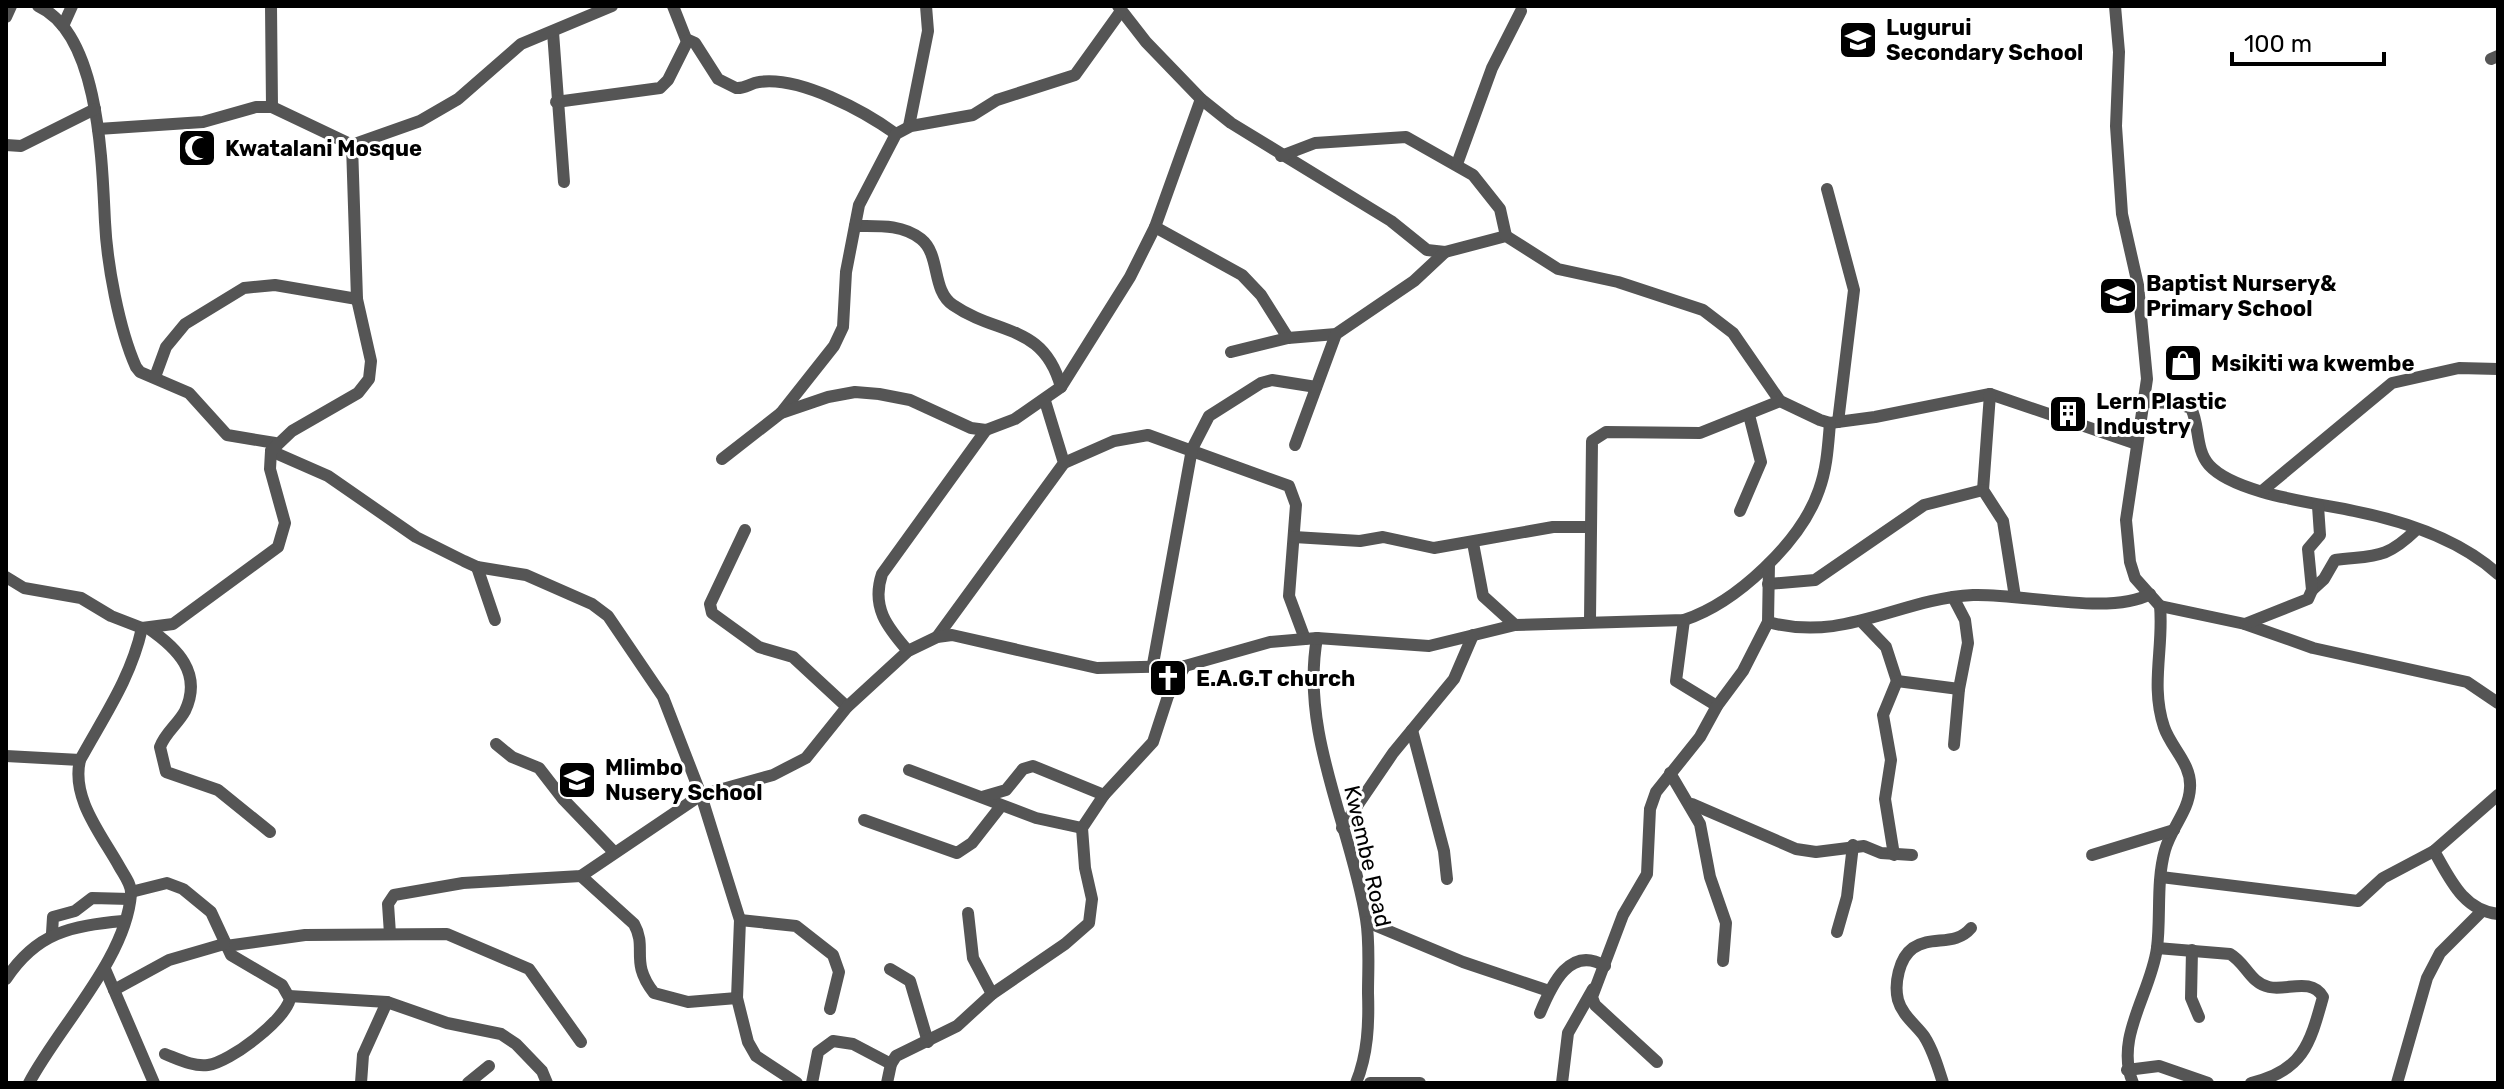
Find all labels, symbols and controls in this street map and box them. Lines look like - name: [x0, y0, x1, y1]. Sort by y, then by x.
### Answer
- place label: Lugurui Secondary School: [1886, 14, 2083, 66]
- scale bar: [2232, 16, 2384, 66]
- school or university icon: Lugurui Secondary School: [1837, 19, 1879, 61]
- text: 100 m: [2244, 30, 2312, 58]
- mosque icon: Kwatalani Mosque: [176, 127, 218, 169]
- place label: Kwatalani Mosque: [225, 135, 422, 162]
- place label: Baptist Nursery& Primary School: [2146, 270, 2336, 322]
- school or university icon: Baptist Nursery& Primary School: [2097, 275, 2139, 317]
- shop icon: Msikiti wa kwembe: [2162, 342, 2204, 384]
- place label: Msikiti wa kwembe: [2211, 350, 2414, 377]
- place label: Lern Plastic Industry: [2096, 388, 2227, 440]
- building icon: Lern Plastic Industry: [2047, 393, 2089, 435]
- church icon: E.A.G.T church: [1147, 657, 1189, 699]
- place label: E.A.G.T church: [1196, 665, 1355, 692]
- place label: Mlimbo Nusery School: [605, 754, 762, 806]
- school or university icon: Mlimbo Nusery School: [556, 759, 598, 801]
- street label: Kwembe Road: [1338, 783, 1397, 930]

